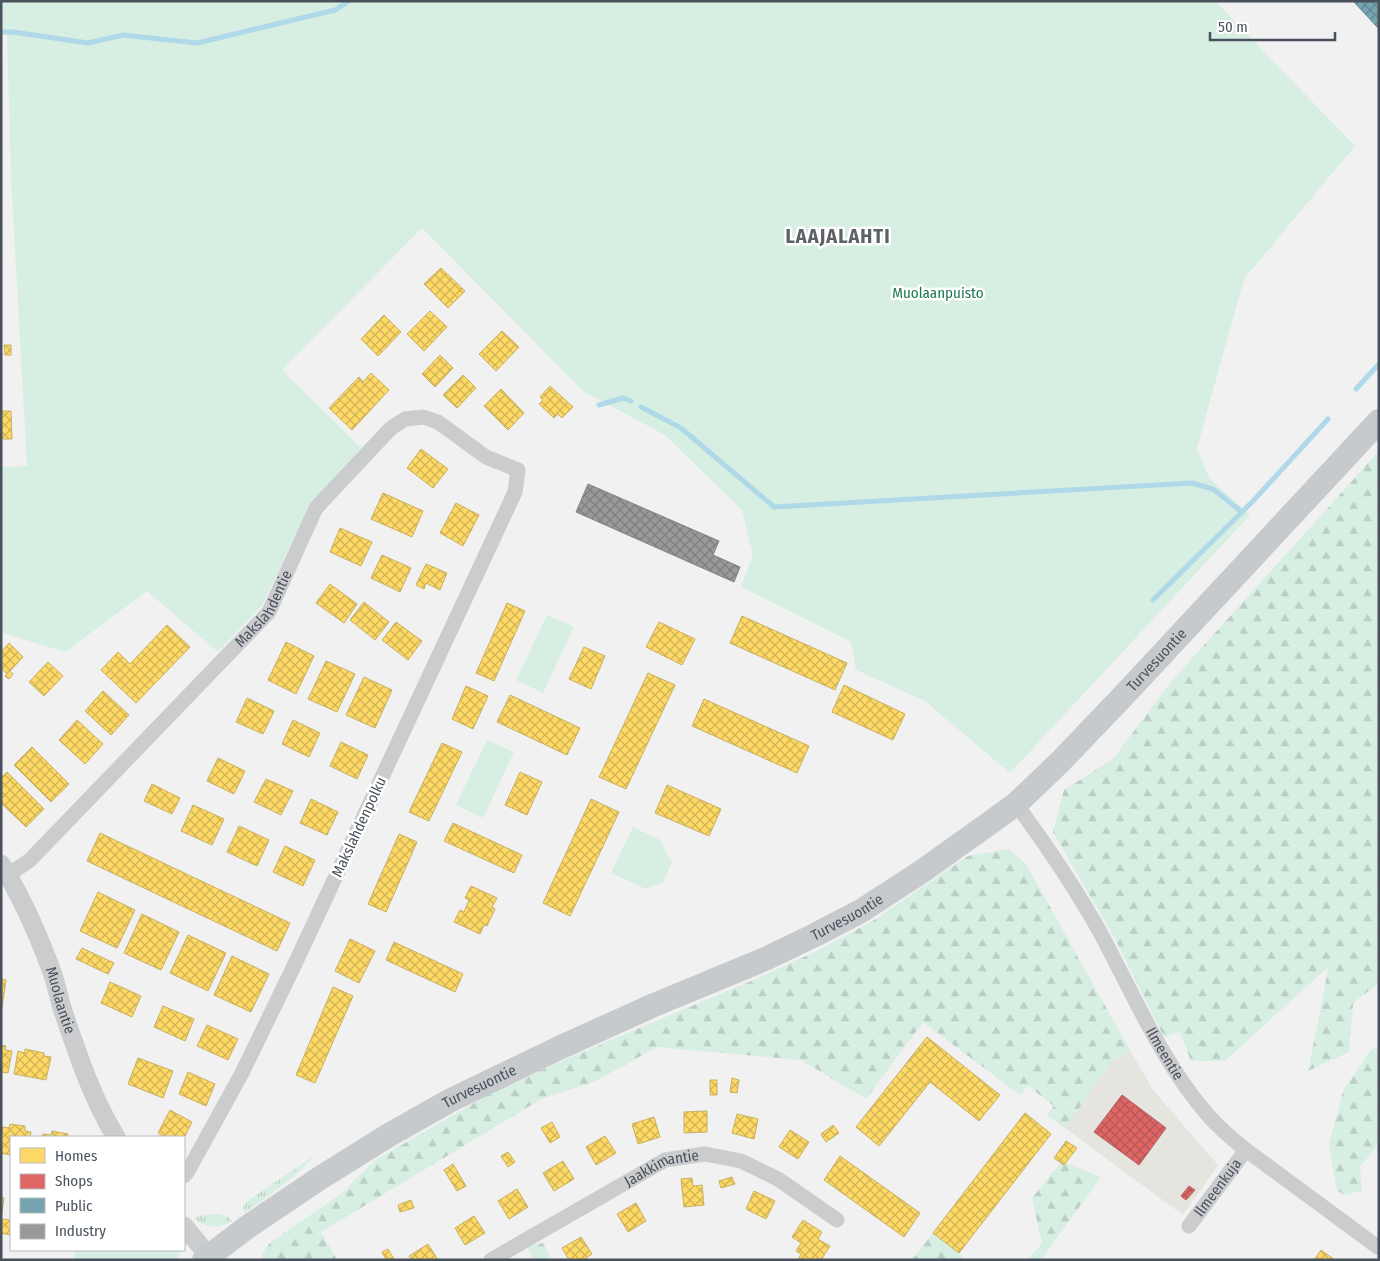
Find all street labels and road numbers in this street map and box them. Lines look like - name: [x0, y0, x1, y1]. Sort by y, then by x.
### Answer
- street label: Makslahdentie: [231, 568, 296, 651]
- street label: Turvesuontie: [1123, 625, 1190, 695]
- street label: Makslahdenpolku: [328, 774, 390, 880]
- street label: Turvesuontie: [808, 890, 887, 945]
- street label: Muolaantie: [42, 964, 79, 1036]
- street label: Ilmeentie: [1142, 1024, 1187, 1083]
- street label: Turvesuontie: [439, 1061, 519, 1112]
- street label: Jaakkimantie: [621, 1146, 700, 1190]
- street label: Ilmeenkuja: [1190, 1155, 1245, 1220]

